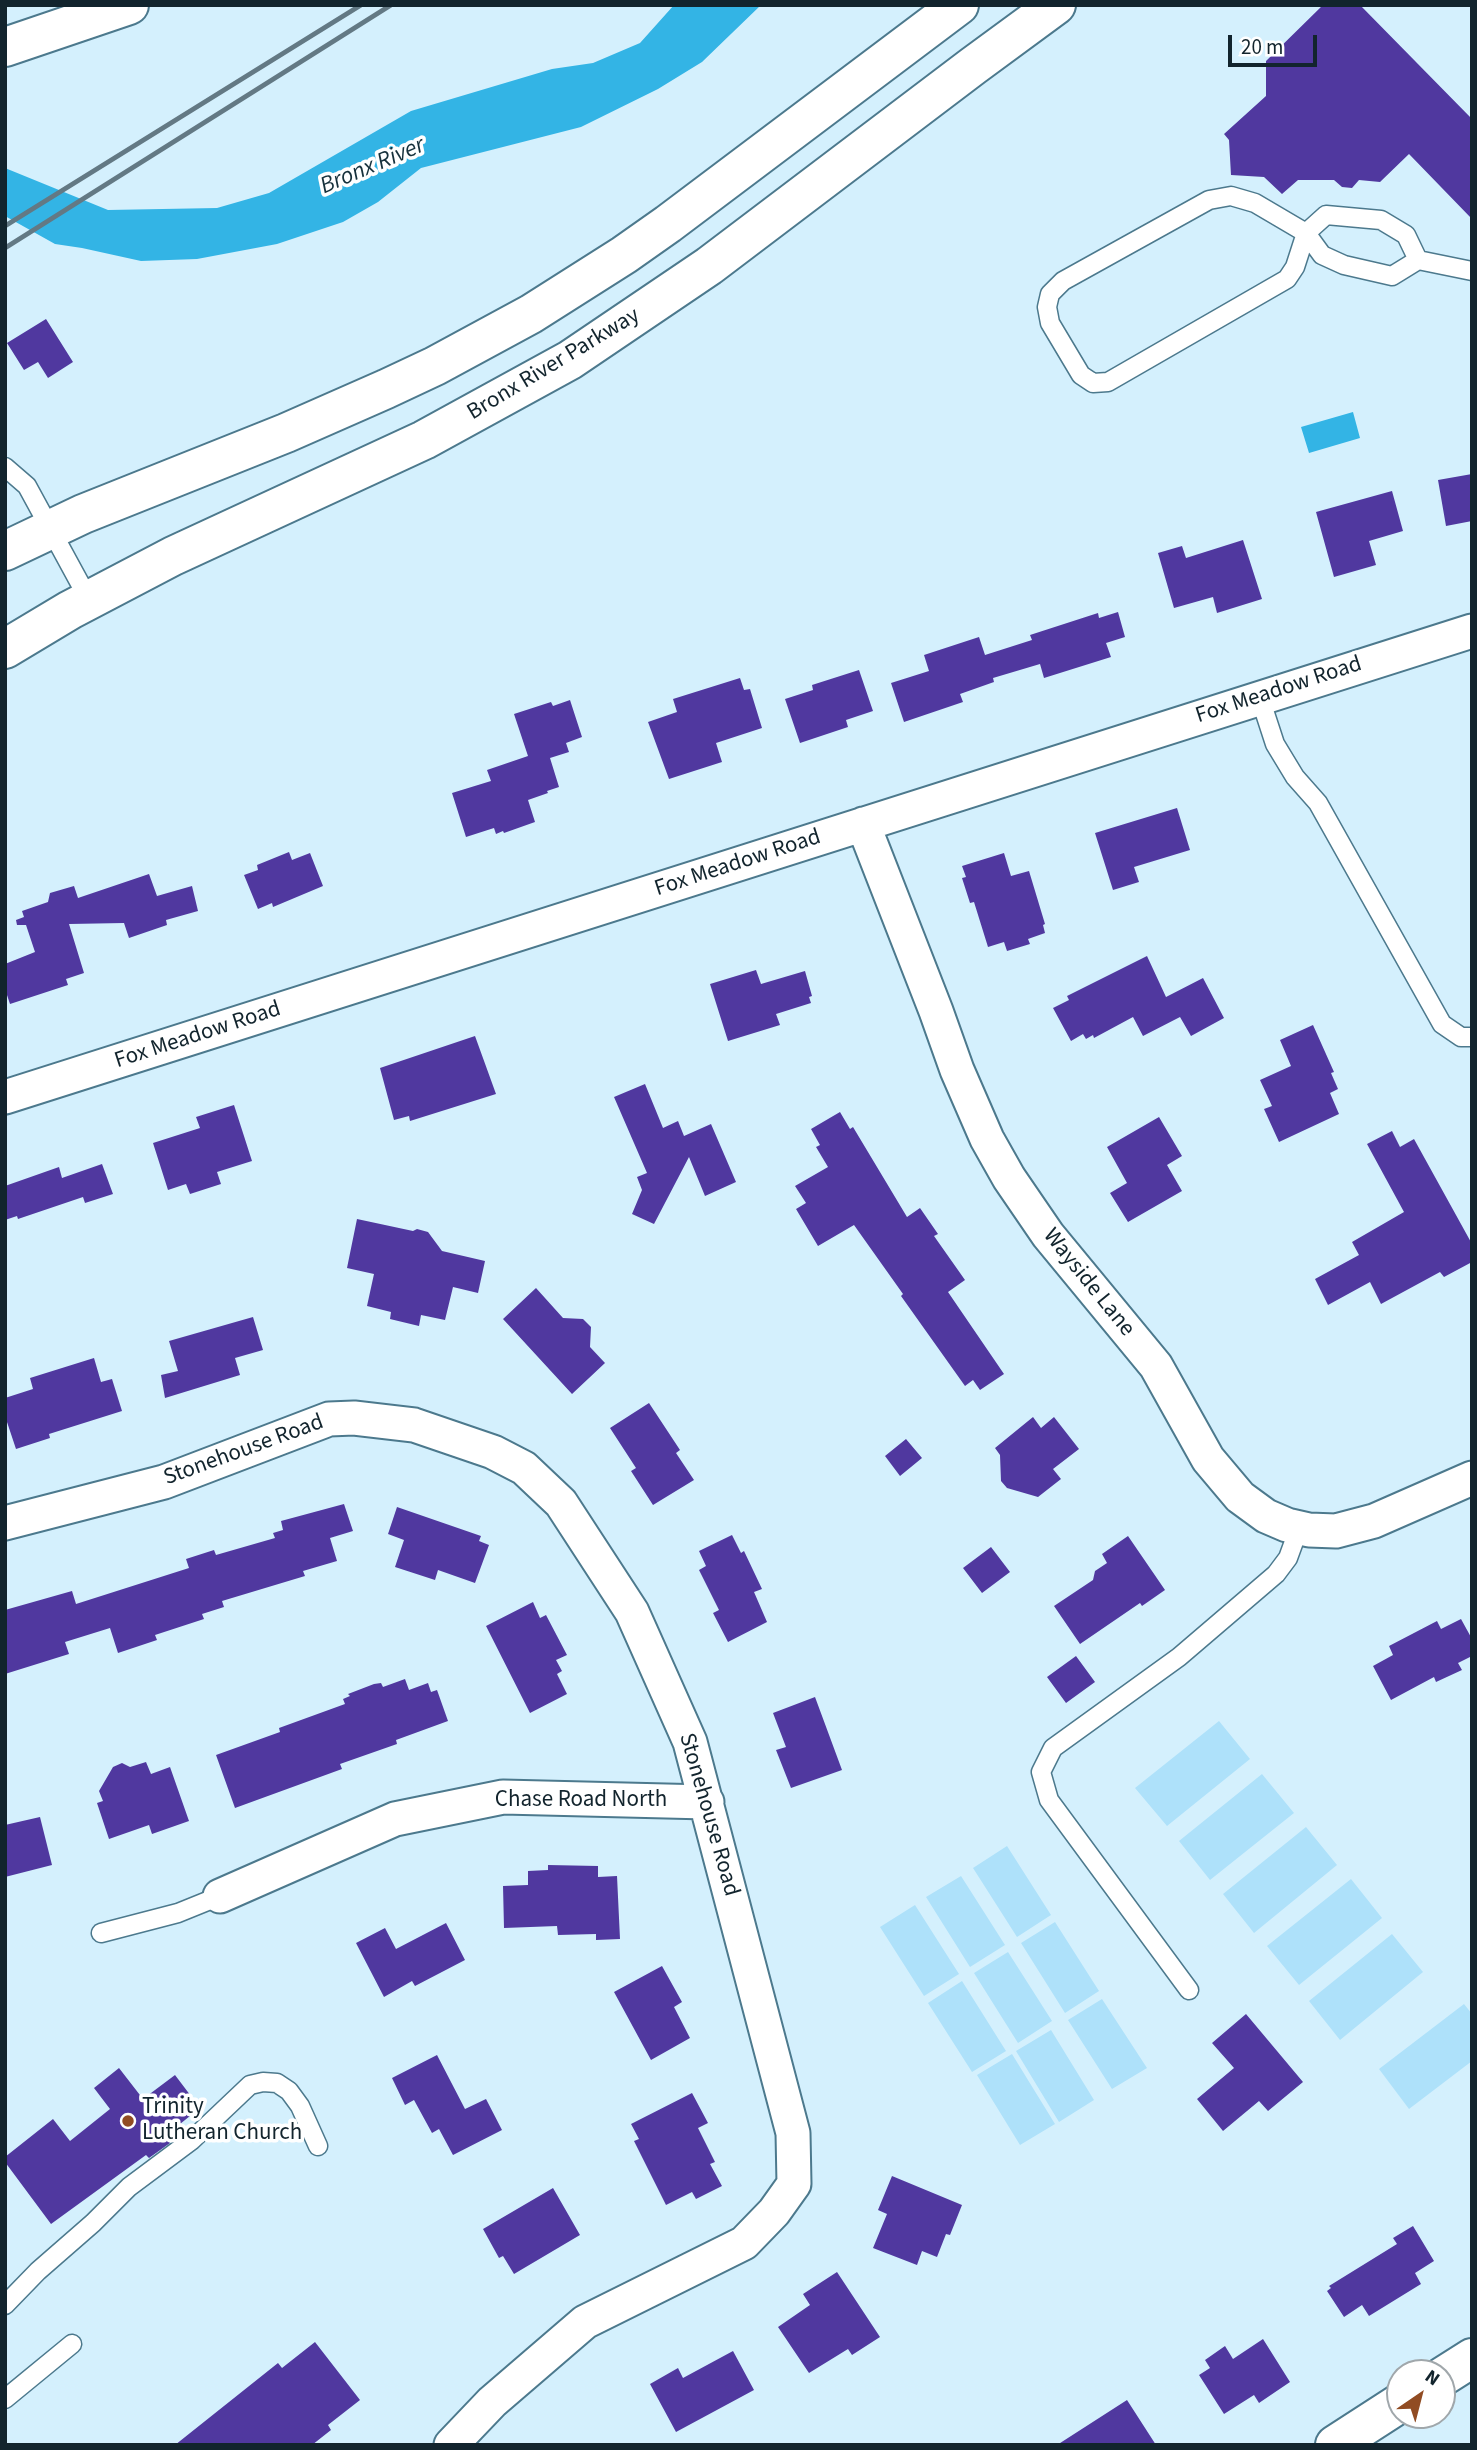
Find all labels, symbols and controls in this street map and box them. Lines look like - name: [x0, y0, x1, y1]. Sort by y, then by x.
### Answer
- scale bar: [1232, 21, 1321, 65]
- text: 20 m: [1241, 32, 1283, 62]
- water label: Bronx River: [316, 132, 430, 202]
- street label: Bronx River Parkway: [463, 303, 645, 427]
- street label: Fox Meadow Road: [1192, 651, 1366, 731]
- street label: Fox Meadow Road: [651, 824, 825, 904]
- street label: Fox Meadow Road: [111, 996, 285, 1076]
- street label: Wayside Lane: [1036, 1223, 1140, 1343]
- street label: Stonehouse Road: [160, 1409, 328, 1493]
- street label: Stonehouse Road: [672, 1730, 744, 1900]
- street label: Chase Road North: [495, 1787, 667, 1815]
- place label: Trinity Lutheran Church: [142, 2094, 302, 2148]
- marker: Trinity Lutheran Church: [120, 2113, 136, 2129]
- north arrow: [1386, 2359, 1456, 2429]
- text: N: [1419, 2363, 1445, 2393]

